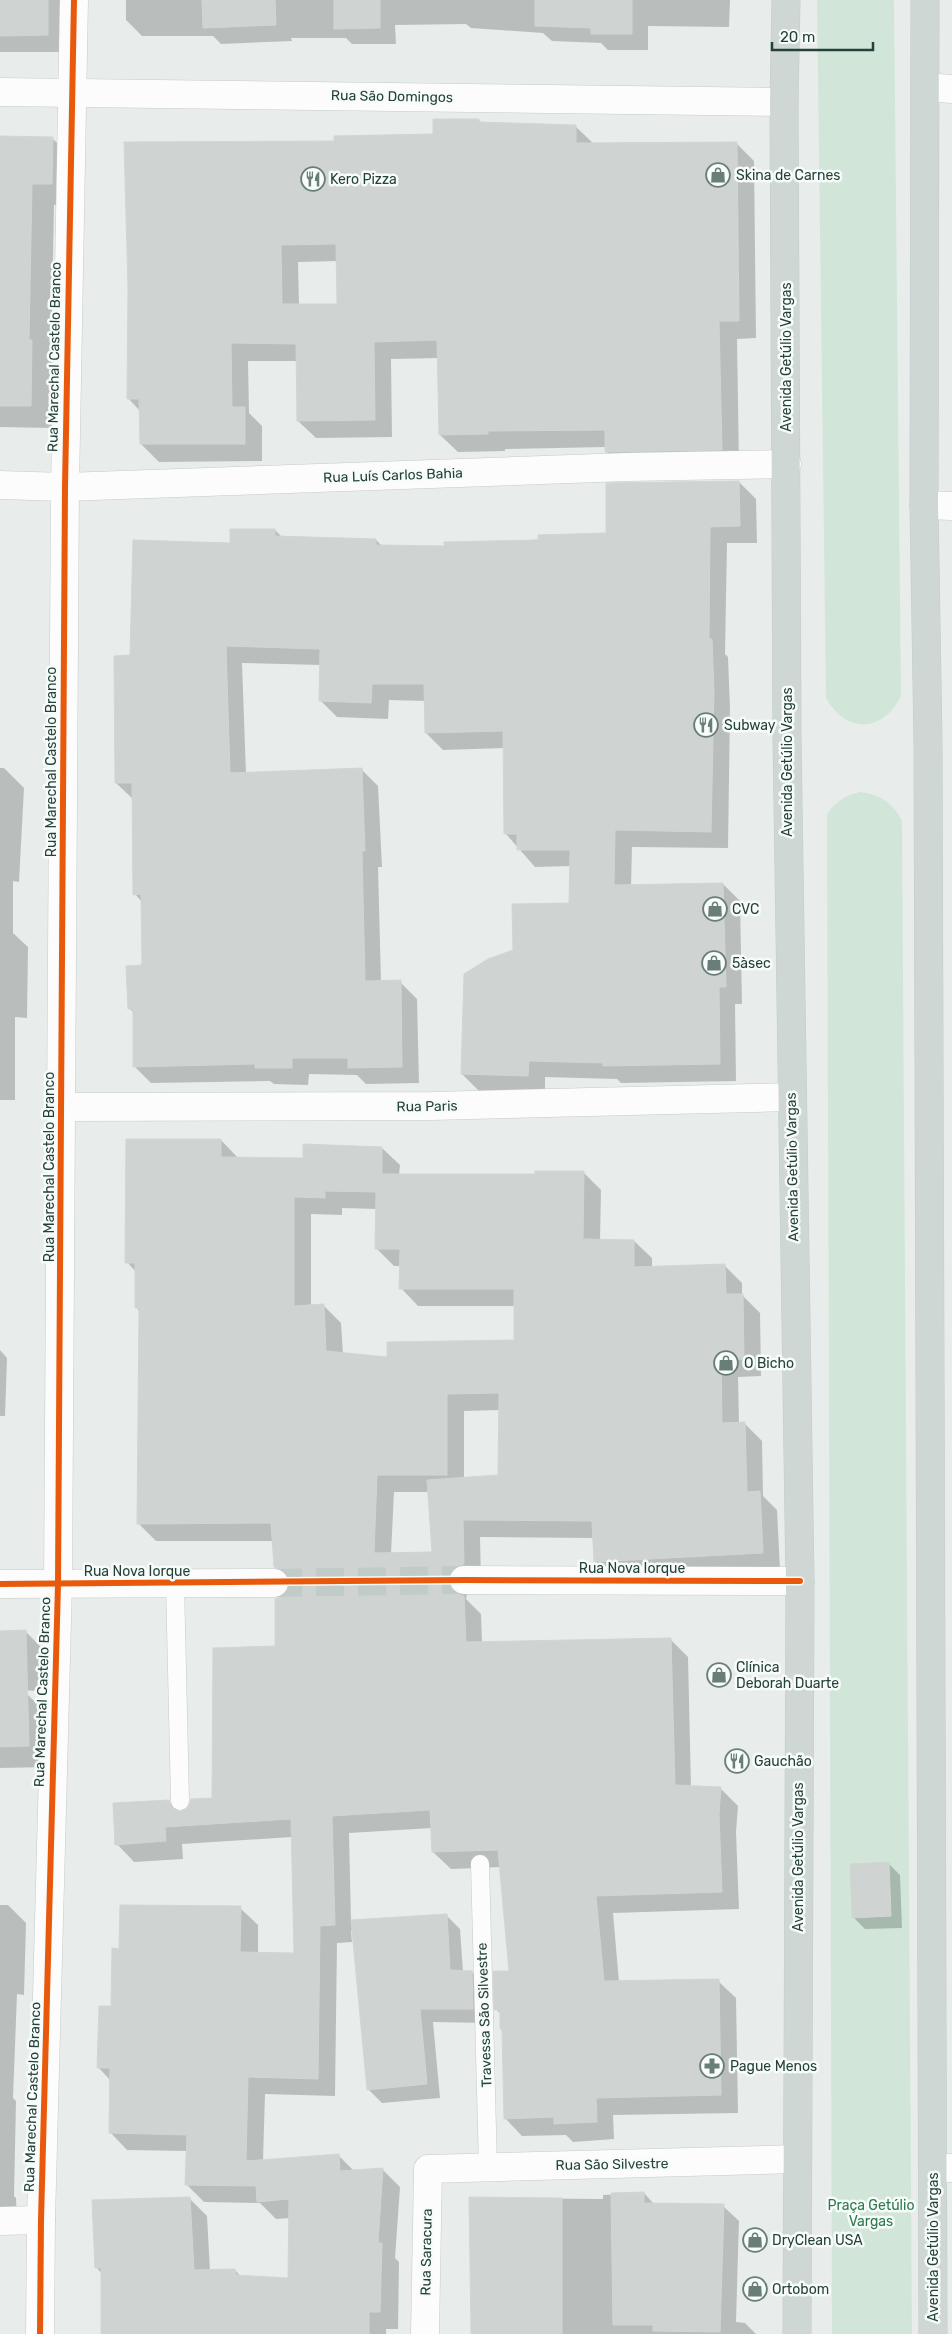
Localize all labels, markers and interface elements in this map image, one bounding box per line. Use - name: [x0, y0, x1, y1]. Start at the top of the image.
- scale bar: [772, 20, 873, 52]
- text: 20 m: [780, 28, 815, 46]
- street label: Rua São Domingos: [331, 87, 453, 106]
- shop icon: Skina de Carnes: [705, 162, 731, 188]
- restaurant icon: Kero Pizza: [300, 166, 326, 192]
- place label: Skina de Carnes: [736, 167, 840, 184]
- place label: Kero Pizza: [330, 171, 397, 188]
- street label: Rua Marechal Castelo Branco: [44, 262, 65, 452]
- street label: Avenida Getúlio Vargas: [778, 282, 795, 432]
- street label: Rua Luís Carlos Bahia: [323, 465, 463, 486]
- street label: Rua Marechal Castelo Branco: [43, 667, 60, 857]
- street label: Avenida Getúlio Vargas: [779, 687, 796, 837]
- restaurant icon: Subway: [693, 712, 719, 738]
- place label: Subway: [724, 717, 776, 734]
- shop icon: CVC: [702, 896, 728, 922]
- place label: CVC: [732, 901, 759, 918]
- shop icon: 5àsec: [701, 950, 727, 976]
- place label: 5àsec: [732, 955, 771, 972]
- street label: Rua Marechal Castelo Branco: [41, 1072, 58, 1262]
- street label: Avenida Getúlio Vargas: [783, 1092, 802, 1242]
- street label: Rua Paris: [396, 1097, 458, 1116]
- shop icon: O Bicho: [713, 1350, 739, 1376]
- place label: O Bicho: [744, 1355, 794, 1372]
- street label: Rua Nova Iorque: [579, 1560, 685, 1577]
- street label: Rua Nova Iorque: [84, 1563, 190, 1580]
- street label: Rua Marechal Castelo Branco: [31, 1597, 54, 1787]
- place label: Clínica Deborah Duarte: [736, 1659, 839, 1692]
- shop icon: Clínica Deborah Duarte: [706, 1662, 732, 1688]
- restaurant icon: Gauchão: [724, 1748, 750, 1774]
- place label: Gauchão: [754, 1753, 812, 1770]
- street label: Avenida Getúlio Vargas: [790, 1782, 807, 1932]
- street label: Travessa São Silvestre: [473, 1942, 496, 2088]
- street label: Rua Marechal Castelo Branco: [21, 2002, 44, 2192]
- pharmacy icon: Pague Menos: [699, 2053, 725, 2079]
- place label: Pague Menos: [730, 2058, 817, 2075]
- street label: Rua São Silvestre: [555, 2155, 669, 2174]
- street label: Avenida Getúlio Vargas: [925, 2172, 942, 2322]
- park label: Praça Getúlio Vargas: [828, 2197, 914, 2230]
- street label: Rua Saracura: [417, 2208, 436, 2296]
- shop icon: DryClean USA: [742, 2227, 768, 2253]
- place label: DryClean USA: [772, 2232, 863, 2249]
- shop icon: Ortobom: [742, 2276, 768, 2302]
- place label: Ortobom: [772, 2281, 829, 2298]

